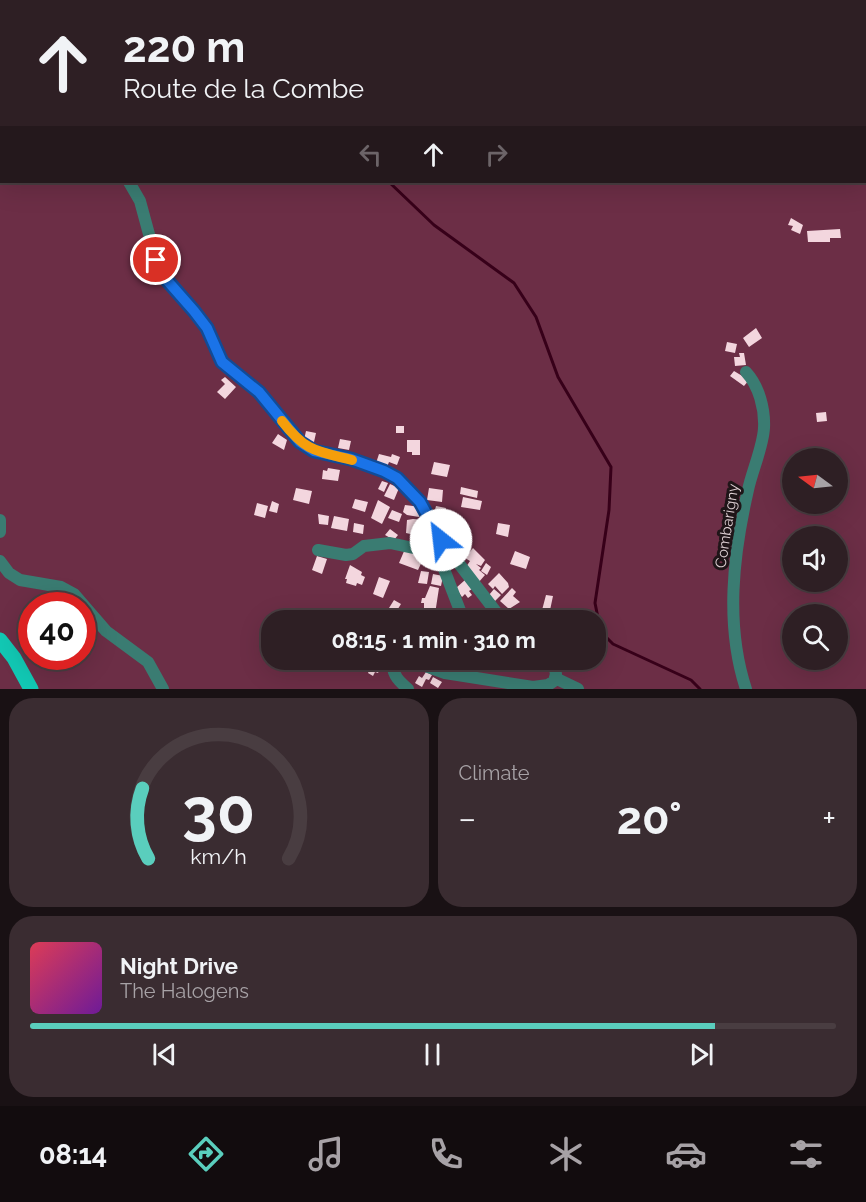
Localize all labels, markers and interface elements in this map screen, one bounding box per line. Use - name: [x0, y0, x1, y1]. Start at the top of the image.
- text: 220 m: [123, 23, 245, 72]
- icon: ahead: [24, 24, 102, 102]
- text: Route de la Combe: [123, 73, 364, 104]
- icon: left: [354, 138, 387, 171]
- icon: ahead: [417, 138, 450, 171]
- icon: right: [480, 138, 513, 171]
- pin: [130, 234, 181, 285]
- icon: arrive: [139, 243, 172, 276]
- north arrow: [782, 448, 848, 514]
- map controls: [782, 448, 848, 670]
- street label: Combarigny: [711, 483, 743, 569]
- position arrow: [409, 508, 473, 572]
- button: sound: [782, 526, 848, 592]
- speed limit sign: 40: [18, 592, 96, 670]
- button: search: [782, 604, 848, 670]
- text: 08:15 · 1 min · 310 m: [331, 627, 536, 653]
- text: Climate: [459, 761, 530, 785]
- text: 30: [182, 774, 255, 848]
- text: 20°: [617, 792, 682, 845]
- text: −: [459, 799, 476, 838]
- text: +: [822, 799, 836, 838]
- text: km/h: [190, 845, 247, 870]
- text: Night Drive: [120, 953, 238, 979]
- text: The Halogens: [120, 979, 249, 1003]
- icon: previous: [148, 1038, 181, 1071]
- icon: pause: [416, 1038, 449, 1071]
- icon: next: [685, 1038, 718, 1071]
- icon: directions: [185, 1133, 227, 1175]
- icon: music: [305, 1133, 347, 1175]
- icon: phone: [425, 1133, 467, 1175]
- icon: climate: [545, 1133, 587, 1175]
- icon: car: [665, 1133, 707, 1175]
- icon: filters: [785, 1133, 827, 1175]
- text: 08:14: [39, 1139, 107, 1170]

